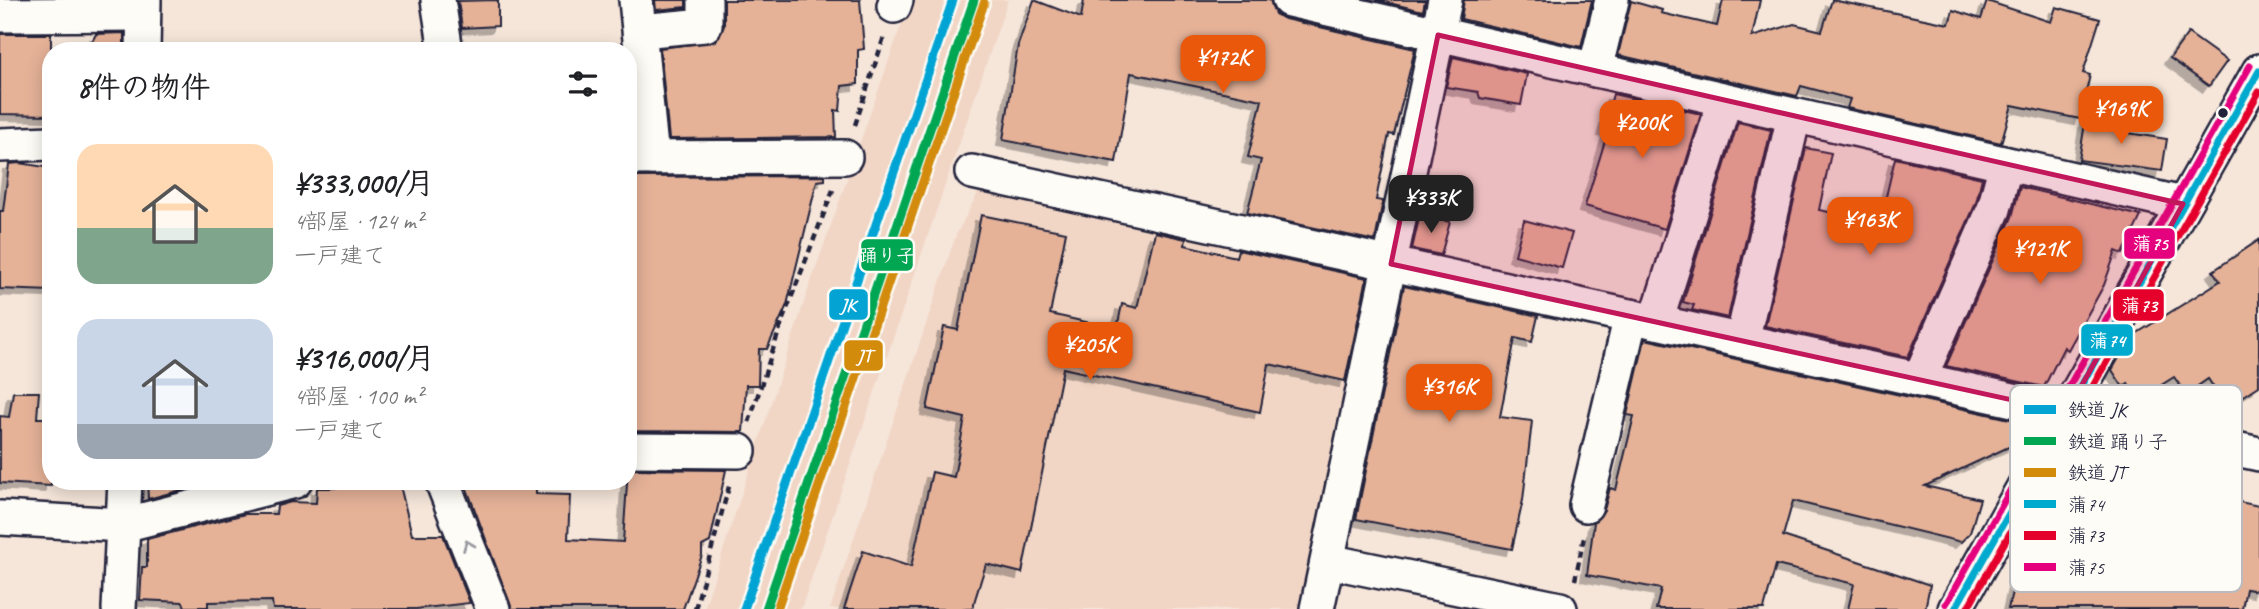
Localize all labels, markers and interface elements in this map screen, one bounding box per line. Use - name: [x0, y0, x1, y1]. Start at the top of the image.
- pin: ¥172K: [1174, 36, 1272, 95]
- text: ¥172K: [1197, 43, 1250, 72]
- icon: filters: [564, 65, 602, 103]
- text: 8件の物件: [77, 68, 211, 106]
- pin: ¥169K: [2072, 86, 2170, 146]
- text: ¥169K: [2094, 94, 2148, 123]
- pin: ¥200K: [1593, 100, 1691, 160]
- unlabelled marker: [2216, 106, 2230, 120]
- text: ¥200K: [1615, 108, 1669, 137]
- text: ¥333,000/月: [294, 164, 434, 202]
- icon: home: [133, 172, 217, 256]
- pin: ¥333K: [1382, 176, 1480, 235]
- text: ¥333K: [1404, 183, 1458, 212]
- pin: ¥163K: [1821, 198, 1919, 257]
- text: ¥163K: [1843, 205, 1897, 234]
- text: 4部屋 · 124 m²: [294, 207, 423, 236]
- pin: ¥121K: [1991, 226, 2089, 286]
- line badge: 蒲75: [2123, 227, 2176, 260]
- text: 蒲75: [2132, 232, 2170, 256]
- text: ¥121K: [2013, 234, 2067, 263]
- line badge: 踊り子: [860, 238, 914, 272]
- text: 一戸建て: [294, 241, 386, 270]
- text: 踊り子: [858, 244, 916, 268]
- line badge: JK: [828, 288, 869, 321]
- line badge: 蒲73: [2112, 288, 2165, 322]
- text: JK: [838, 293, 859, 317]
- text: 蒲73: [2121, 294, 2159, 318]
- pin: ¥205K: [1041, 322, 1139, 382]
- line badge: 蒲74: [2080, 323, 2134, 357]
- text: 蒲74: [2089, 329, 2127, 353]
- text: ¥205K: [1064, 330, 1116, 359]
- text: ¥316,000/月: [294, 339, 435, 377]
- line badge: JT: [843, 339, 884, 372]
- text: JT: [855, 344, 877, 368]
- icon: home: [133, 347, 217, 431]
- pin: ¥316K: [1400, 364, 1498, 424]
- text: ¥316K: [1422, 372, 1476, 401]
- text: 4部屋 · 100 m²: [294, 382, 423, 411]
- legend: [2010, 385, 2242, 592]
- text: 鉄道 JK: [2068, 398, 2129, 422]
- text: 一戸建て: [294, 416, 386, 445]
- text: 鉄道 踊り子: [2068, 430, 2168, 454]
- text: 鉄道 JT: [2068, 461, 2130, 485]
- text: 蒲74: [2068, 493, 2107, 517]
- text: 蒲73: [2068, 524, 2106, 548]
- one-way arrow: [462, 540, 476, 553]
- text: 蒲75: [2068, 556, 2106, 580]

